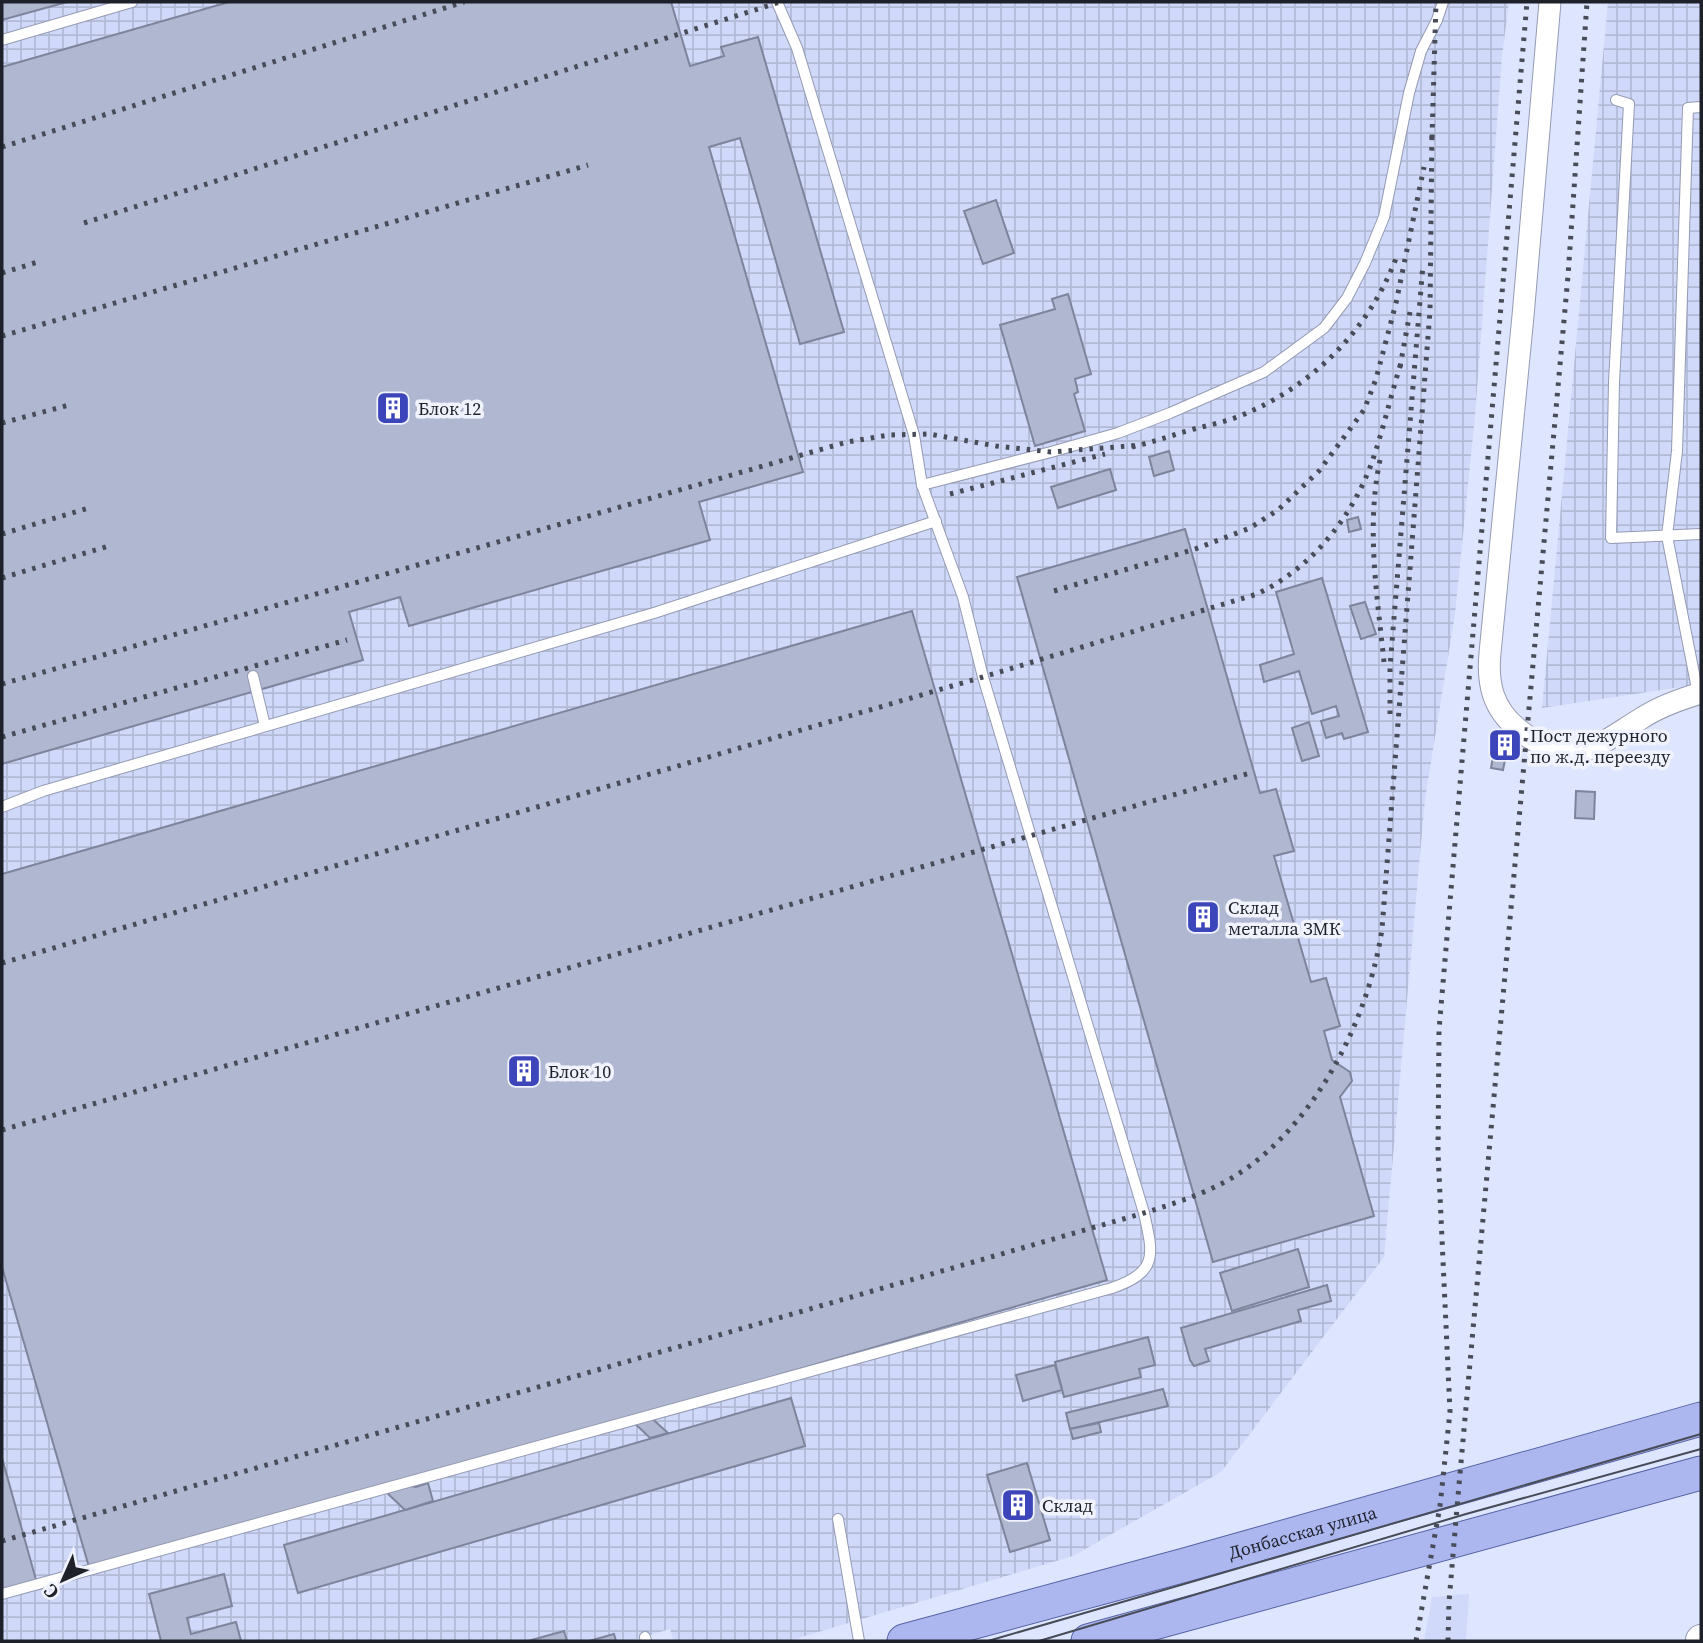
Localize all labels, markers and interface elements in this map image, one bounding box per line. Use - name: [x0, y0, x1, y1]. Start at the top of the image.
- building icon: Блок 12: [374, 389, 412, 427]
- place label: Блок 12: [418, 396, 481, 421]
- place label: Пост дежурного по ж.д. переезду: [1530, 723, 1671, 769]
- building icon: Пост дежурного по ж.д. переезду: [1486, 726, 1524, 764]
- place label: Склад металла ЗМК: [1228, 895, 1341, 941]
- building icon: Склад металла ЗМК: [1184, 898, 1222, 936]
- building icon: Блок 10: [505, 1052, 543, 1090]
- place label: Блок 10: [548, 1059, 611, 1084]
- building icon: Склад: [999, 1486, 1037, 1524]
- place label: Склад: [1042, 1493, 1093, 1518]
- street label: Донбасская улица: [1225, 1499, 1380, 1565]
- north arrow: [28, 1545, 98, 1615]
- text: С: [37, 1579, 64, 1605]

